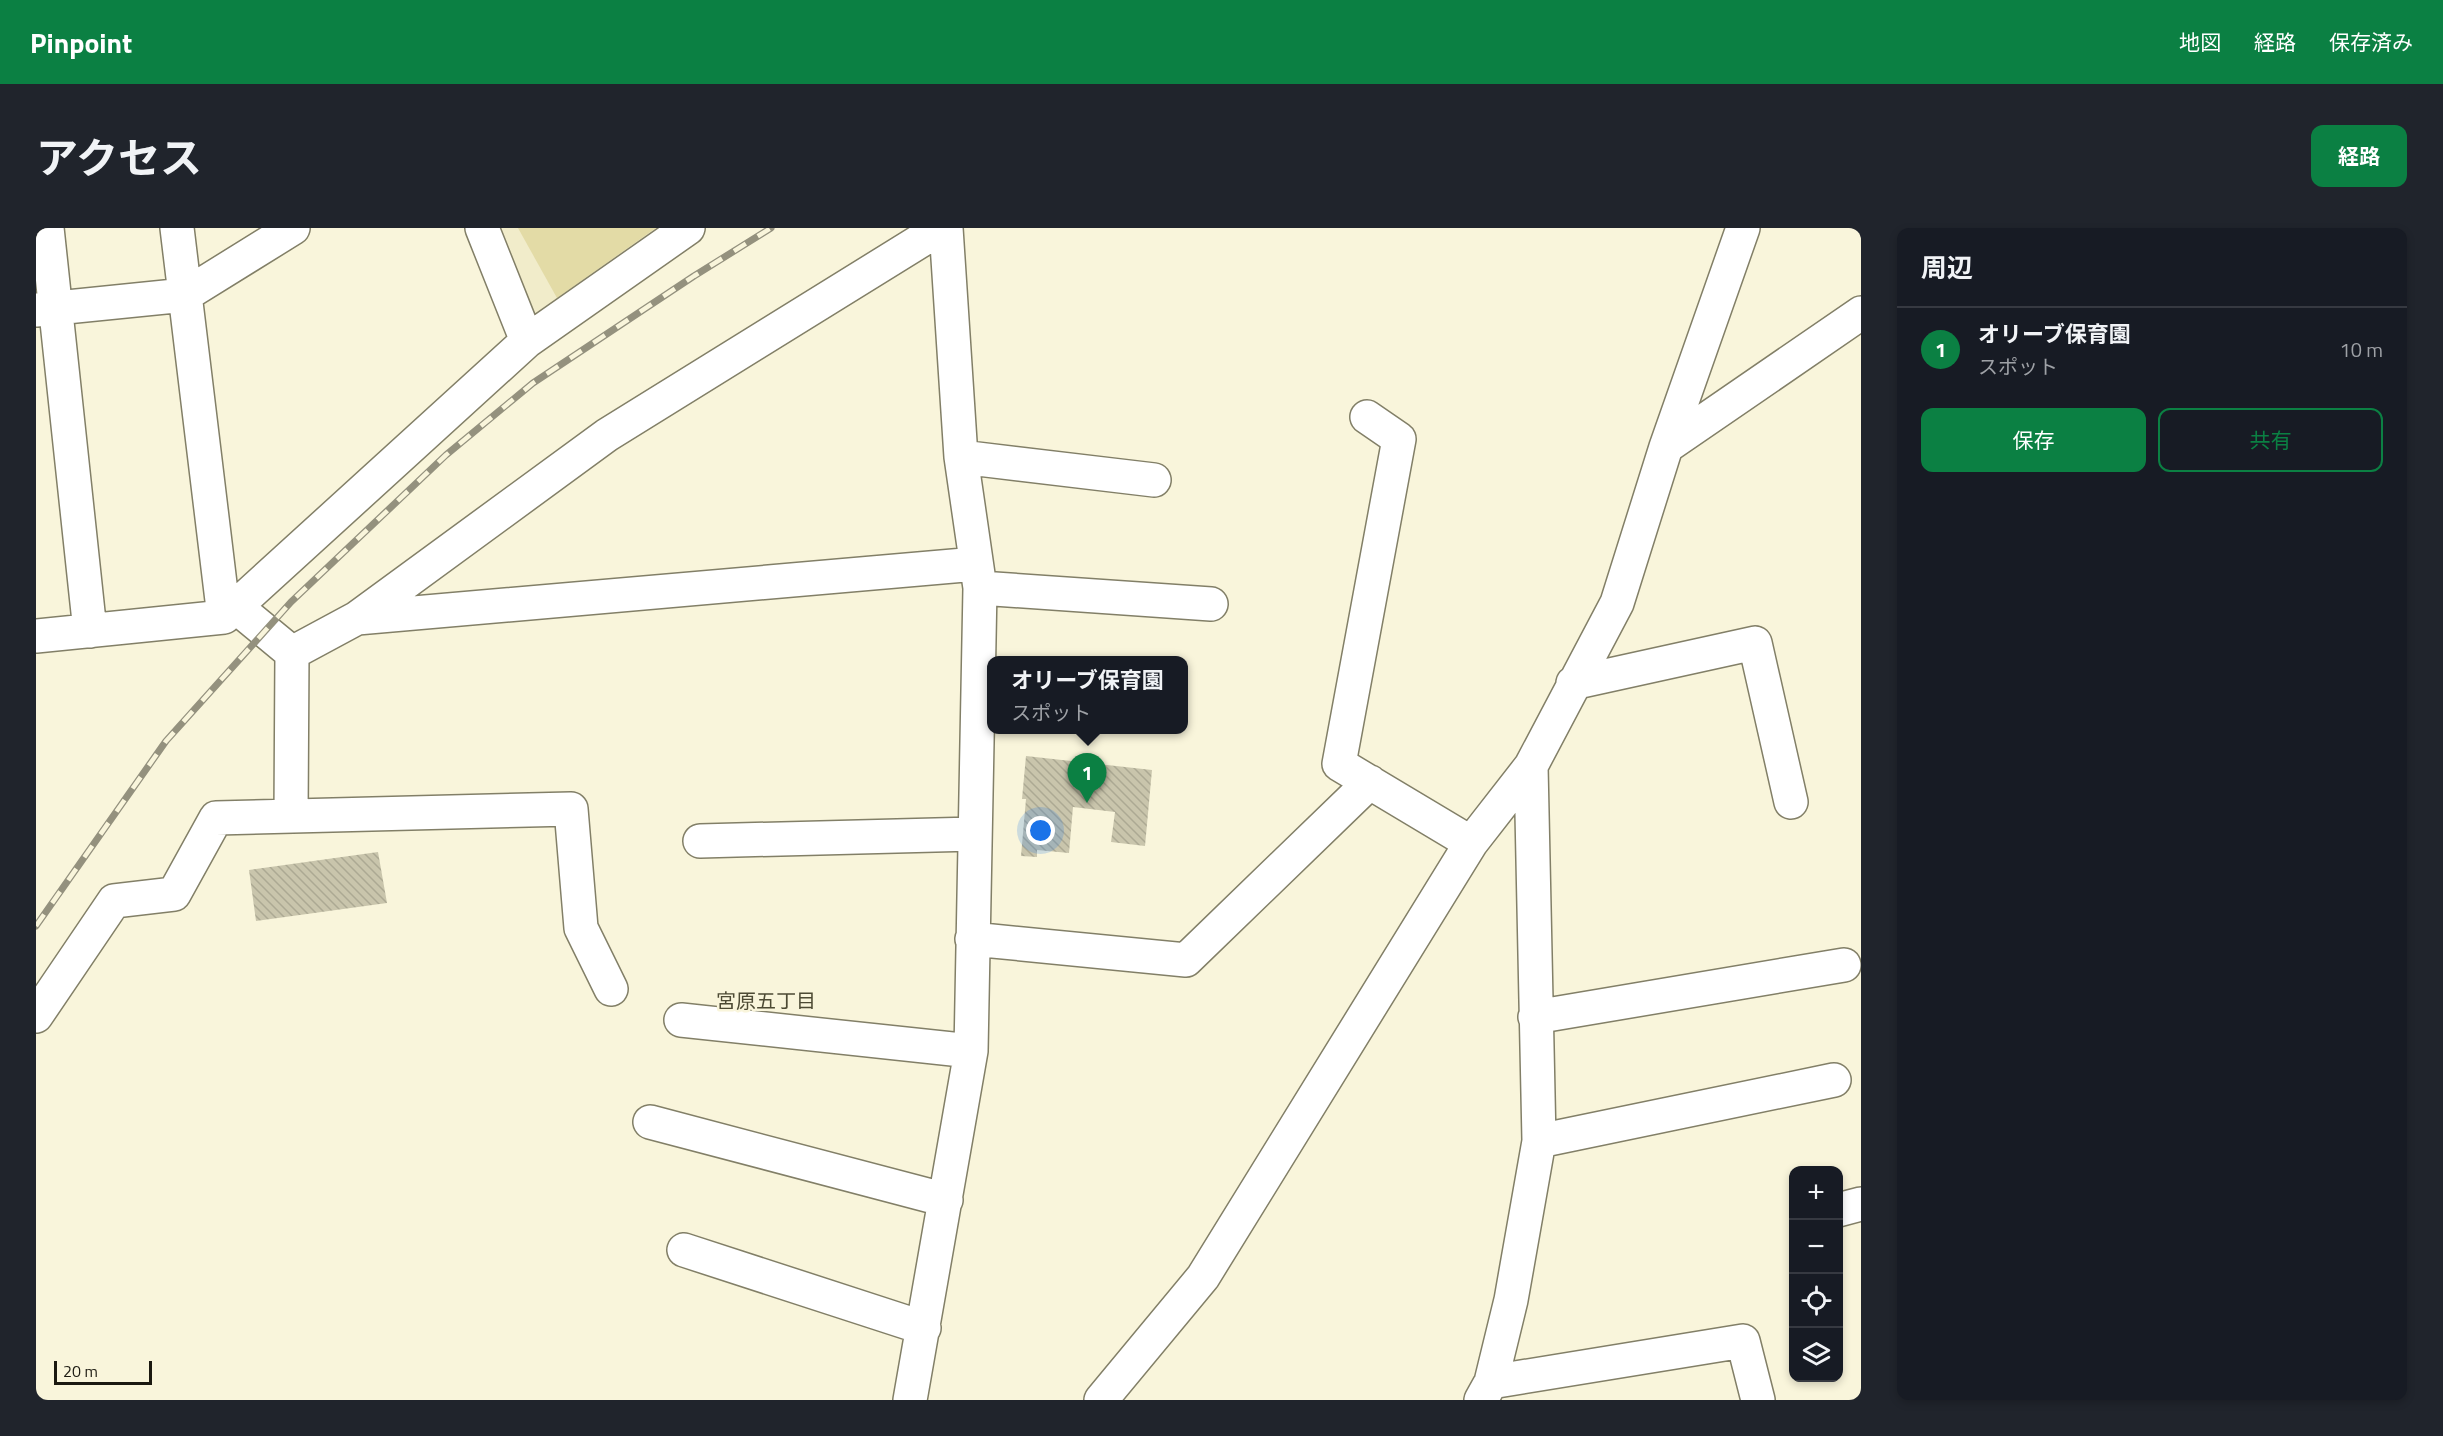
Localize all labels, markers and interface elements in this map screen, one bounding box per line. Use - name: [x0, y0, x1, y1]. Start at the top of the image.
- text: Pinpoint: [30, 21, 132, 64]
- text: 地図: [2179, 26, 2221, 58]
- text: 経路: [2254, 26, 2296, 58]
- text: 保存済み: [2329, 26, 2413, 58]
- text: アクセス: [36, 125, 202, 189]
- button: 経路: [2311, 125, 2407, 187]
- text: 周辺: [1921, 248, 1973, 287]
- text: オリーブ保育園: [1978, 317, 2131, 351]
- text: 1: [1935, 334, 1946, 365]
- text: 10 m: [2339, 334, 2383, 365]
- text: スポット: [1978, 351, 2058, 382]
- button: 保存: [1921, 408, 2146, 472]
- button: 共有: [2158, 408, 2383, 472]
- popup: [987, 656, 1188, 734]
- text: オリーブ保育園: [1011, 663, 1164, 697]
- text: スポット: [1011, 697, 1091, 728]
- pin: 1: [1068, 754, 1106, 803]
- your location: [1026, 816, 1055, 845]
- district label: 宮原五丁目: [716, 985, 816, 1016]
- map controls: [1789, 1166, 1843, 1382]
- button: +: [1789, 1166, 1843, 1220]
- button: −: [1789, 1220, 1843, 1274]
- button: locate: [1789, 1274, 1843, 1328]
- button: layers: [1789, 1328, 1843, 1382]
- scale bar: [54, 1358, 152, 1386]
- text: 20 m: [63, 1359, 98, 1383]

